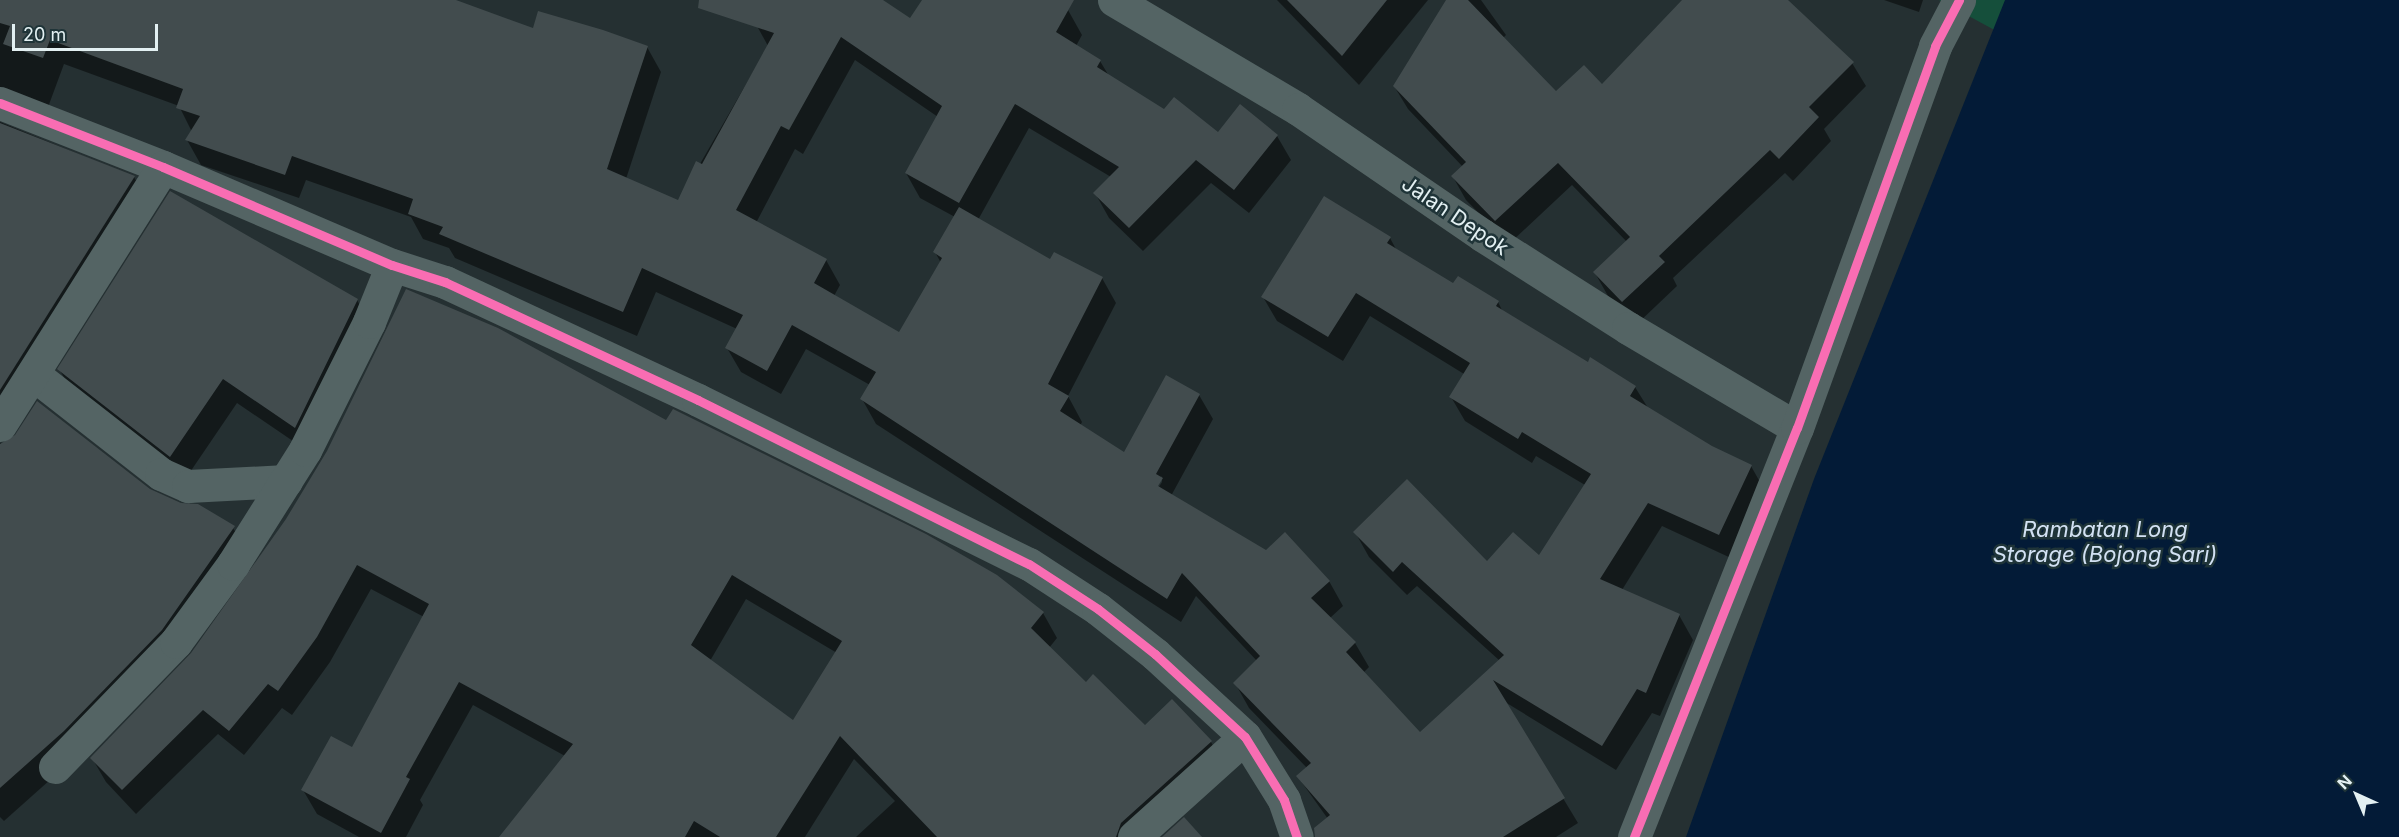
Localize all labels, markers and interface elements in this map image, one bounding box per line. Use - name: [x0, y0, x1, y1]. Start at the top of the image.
- scale bar: [15, 12, 160, 50]
- text: 20 m: [23, 24, 66, 45]
- street label: Jalan Depok: [1397, 171, 1513, 261]
- water label: Rambatan Long Storage (Bojong Sari): [1993, 516, 2217, 568]
- north arrow: [2327, 765, 2387, 825]
- text: N: [2333, 771, 2356, 793]

